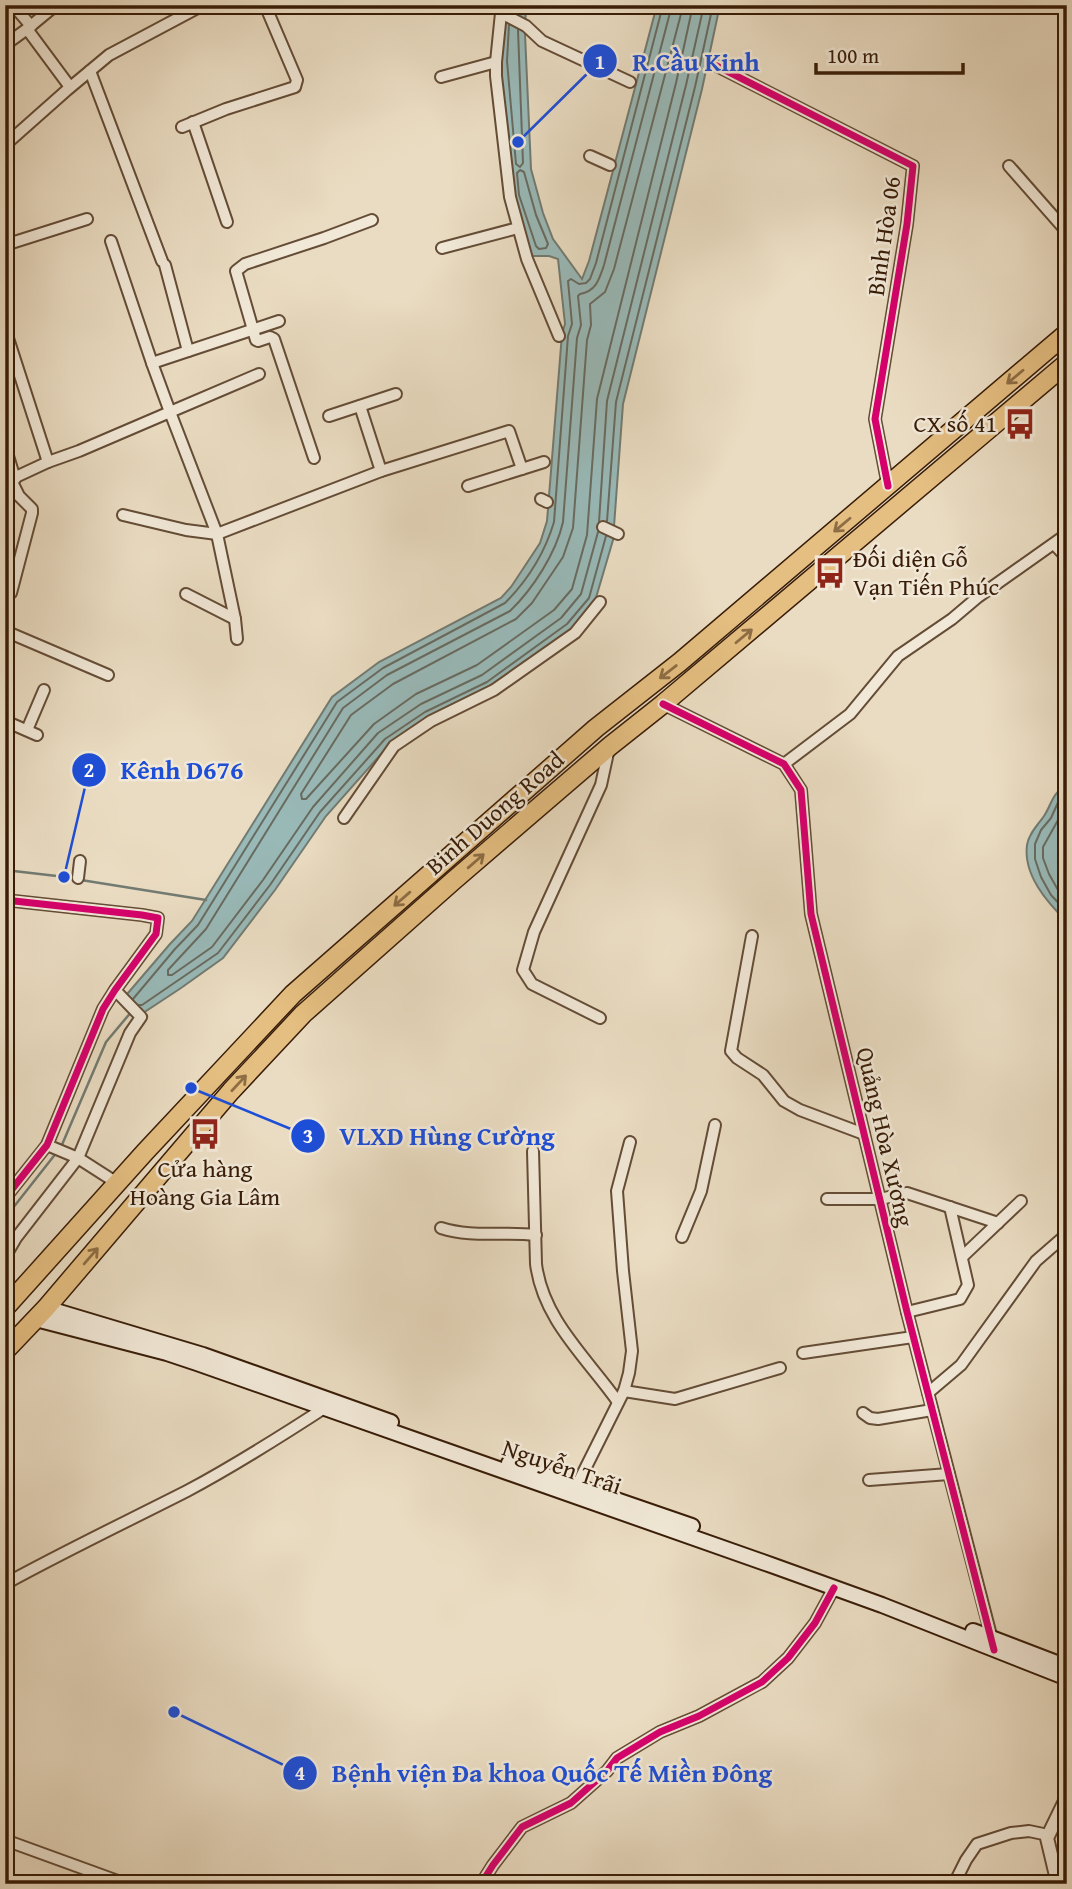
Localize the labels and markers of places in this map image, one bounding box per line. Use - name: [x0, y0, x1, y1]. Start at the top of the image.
- callout: R.Cầu Kinh: [583, 38, 773, 85]
- place label: CX số 41: [914, 406, 997, 441]
- bus stop icon: CX số 41: [1003, 407, 1037, 441]
- place label: Đối diện Gỗ Vạn Tiến Phúc: [853, 541, 999, 604]
- bus stop icon: Đối diện Gỗ Vạn Tiến Phúc: [813, 556, 847, 590]
- callout: Kênh D676: [72, 746, 258, 793]
- callout: VLXD Hùng Cường: [291, 1112, 569, 1159]
- bus stop icon: Cửa hàng Hoàng Gia Lâm: [188, 1117, 222, 1151]
- place label: Cửa hàng Hoàng Gia Lâm: [130, 1151, 281, 1214]
- callout: Bệnh viện Đa khoa Quốc Tế Miền Đông: [283, 1749, 786, 1796]

